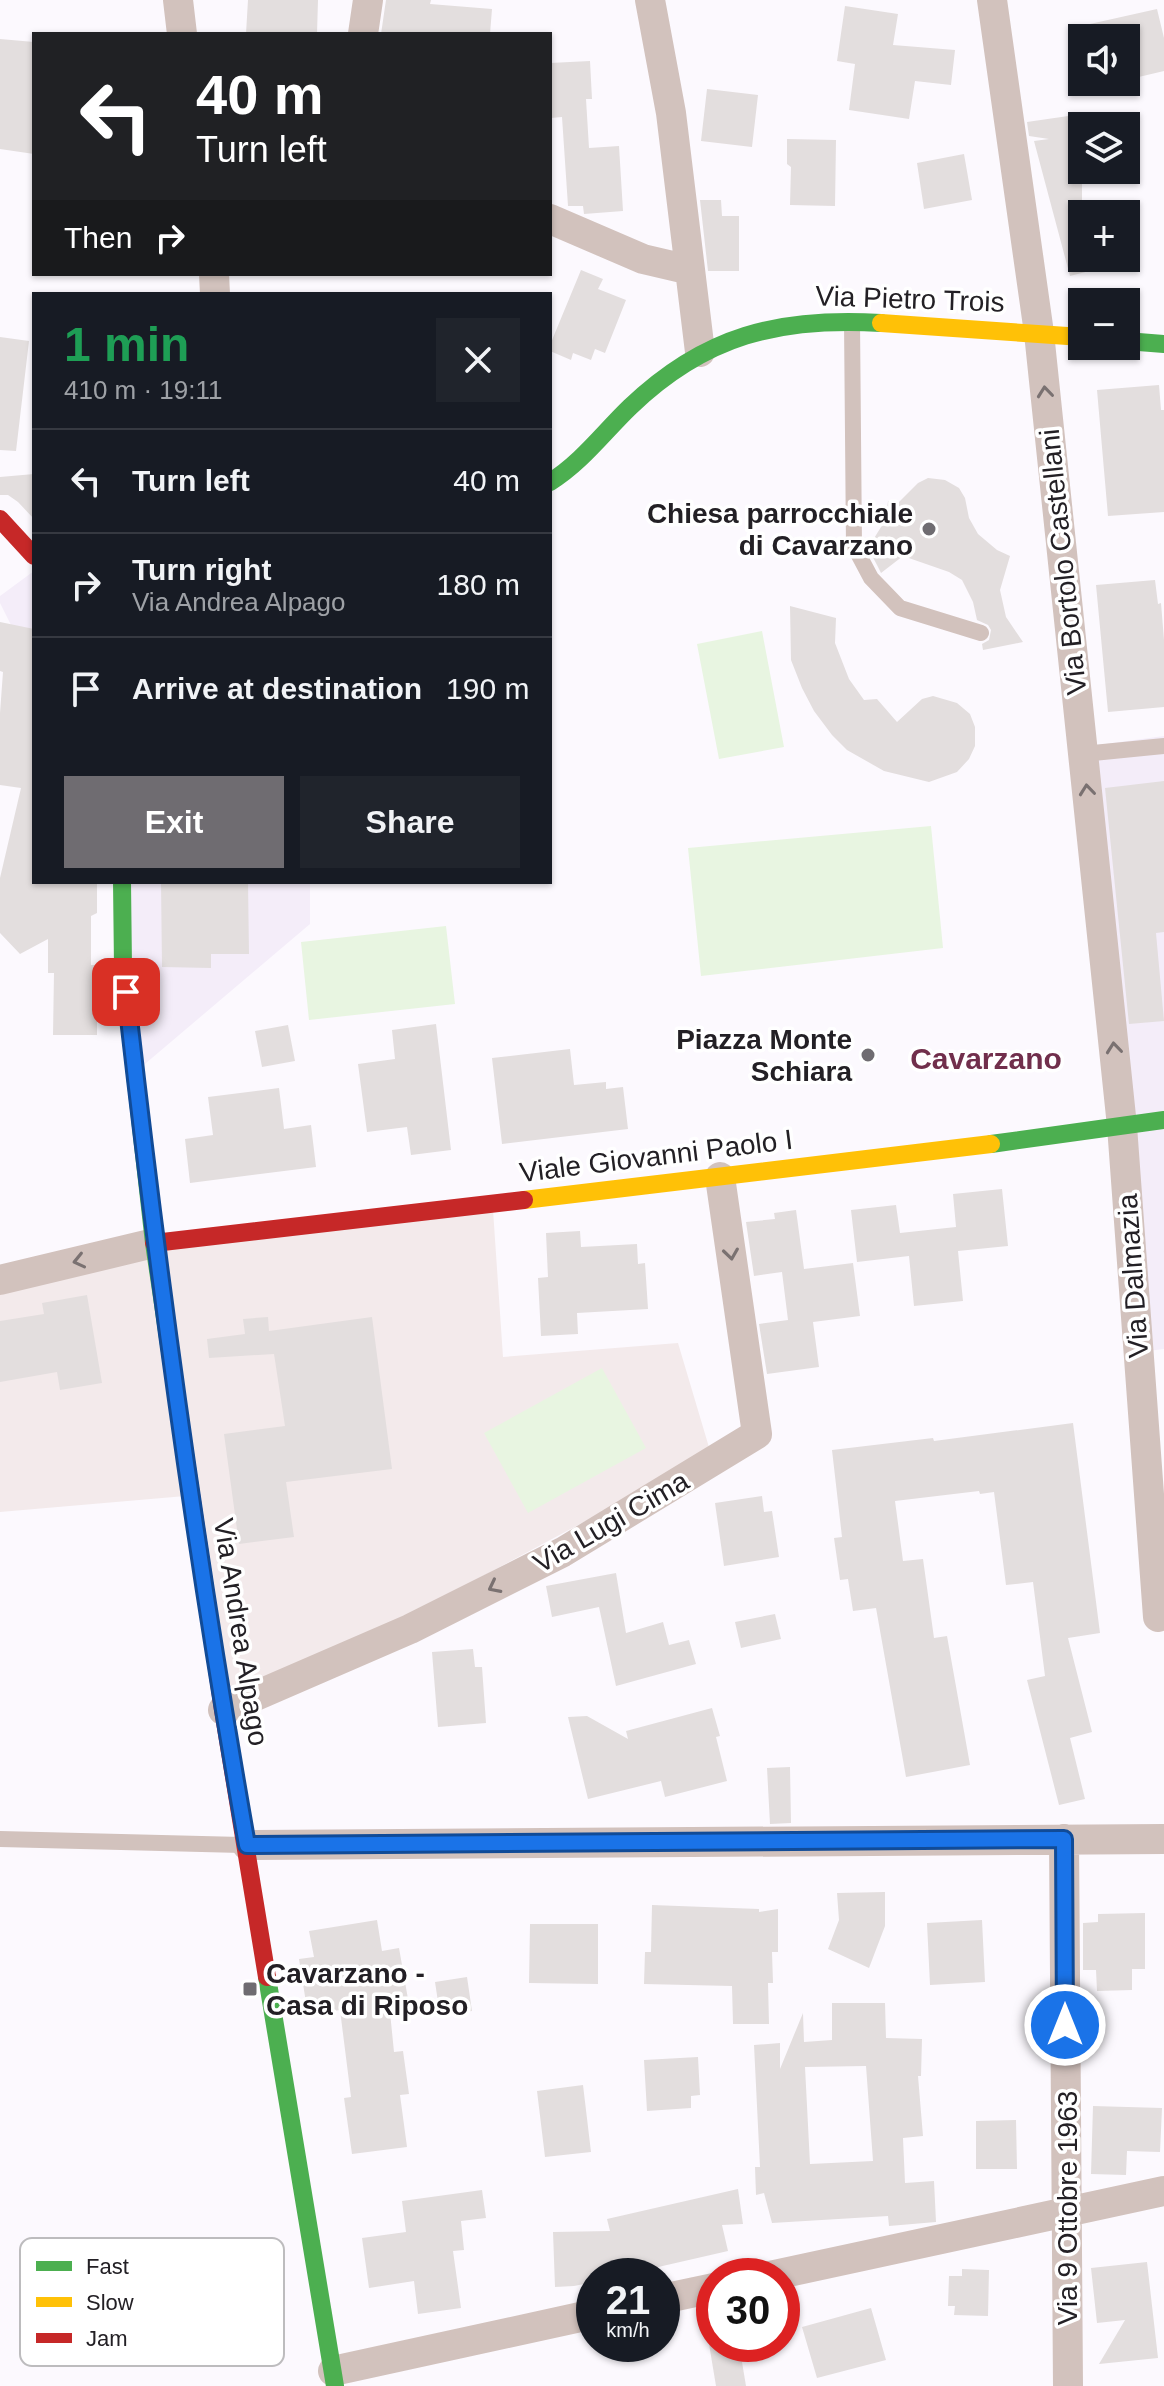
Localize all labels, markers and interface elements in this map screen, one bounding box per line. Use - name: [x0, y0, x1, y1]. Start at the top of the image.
- map controls: [1068, 24, 1140, 360]
- button: sound: [1068, 24, 1140, 96]
- text: 40 m: [196, 63, 324, 126]
- icon: left: [64, 64, 168, 168]
- button: layers: [1068, 112, 1140, 184]
- text: Turn left: [196, 129, 327, 170]
- button: +: [1068, 200, 1140, 272]
- icon: right: [148, 216, 192, 260]
- text: Then: [64, 221, 132, 254]
- street label: Via Pietro Trois: [815, 280, 1005, 318]
- button: −: [1068, 288, 1140, 360]
- text: 1 min: [64, 318, 189, 371]
- button: close: [436, 318, 520, 402]
- text: 410 m · 19:11: [64, 375, 223, 405]
- one-way arrow: [1037, 385, 1054, 398]
- street label: Via Bortolo Castellani: [1034, 428, 1092, 696]
- icon: left: [64, 459, 108, 503]
- text: Turn left: [132, 464, 250, 497]
- text: 40 m: [453, 464, 520, 497]
- place label: Chiesa parrocchiale di Cavarzano: [647, 498, 913, 561]
- marker: Chiesa parrocchiale di Cavarzano: [920, 520, 938, 538]
- text: Turn right: [132, 553, 271, 586]
- icon: right: [64, 563, 108, 607]
- text: 180 m: [437, 568, 520, 601]
- text: Via Andrea Alpago: [132, 587, 345, 617]
- icon: arrive: [64, 667, 108, 711]
- text: Arrive at destination: [132, 672, 422, 705]
- text: 190 m: [446, 672, 529, 705]
- button: Exit: [64, 776, 284, 868]
- button: Share: [300, 776, 520, 868]
- one-way arrow: [1079, 783, 1096, 796]
- pin: [92, 958, 160, 1026]
- icon: arrive: [104, 970, 148, 1014]
- place label: Piazza Monte Schiara: [676, 1024, 852, 1087]
- one-way arrow: [1105, 1041, 1122, 1054]
- district label: Cavarzano: [910, 1042, 1062, 1075]
- marker: Piazza Monte Schiara: [859, 1046, 877, 1064]
- street label: Viale Giovanni Paolo I: [518, 1124, 794, 1188]
- street label: Via Dalmazia: [1112, 1192, 1154, 1359]
- one-way arrow: [722, 1247, 739, 1261]
- one-way arrow: [72, 1252, 86, 1269]
- street label: Via Lugi Cima: [528, 1465, 694, 1579]
- street label: Via Andrea Alpago: [208, 1516, 274, 1748]
- one-way arrow: [488, 1577, 503, 1592]
- place label: Cavarzano - Casa di Riposo: [266, 1958, 468, 2021]
- marker: Cavarzano - Casa di Riposo: [241, 1980, 259, 1998]
- position arrow: [1023, 1983, 1107, 2067]
- street label: Via 9 Ottobre 1963: [1052, 2091, 1083, 2325]
- legend: [20, 2238, 284, 2366]
- text: Fast: [86, 2254, 129, 2279]
- speed limit sign: 30: [696, 2258, 800, 2362]
- text: 21: [606, 2278, 650, 2322]
- text: Slow: [86, 2290, 134, 2315]
- text: km/h: [606, 2319, 650, 2341]
- text: Jam: [86, 2326, 128, 2351]

